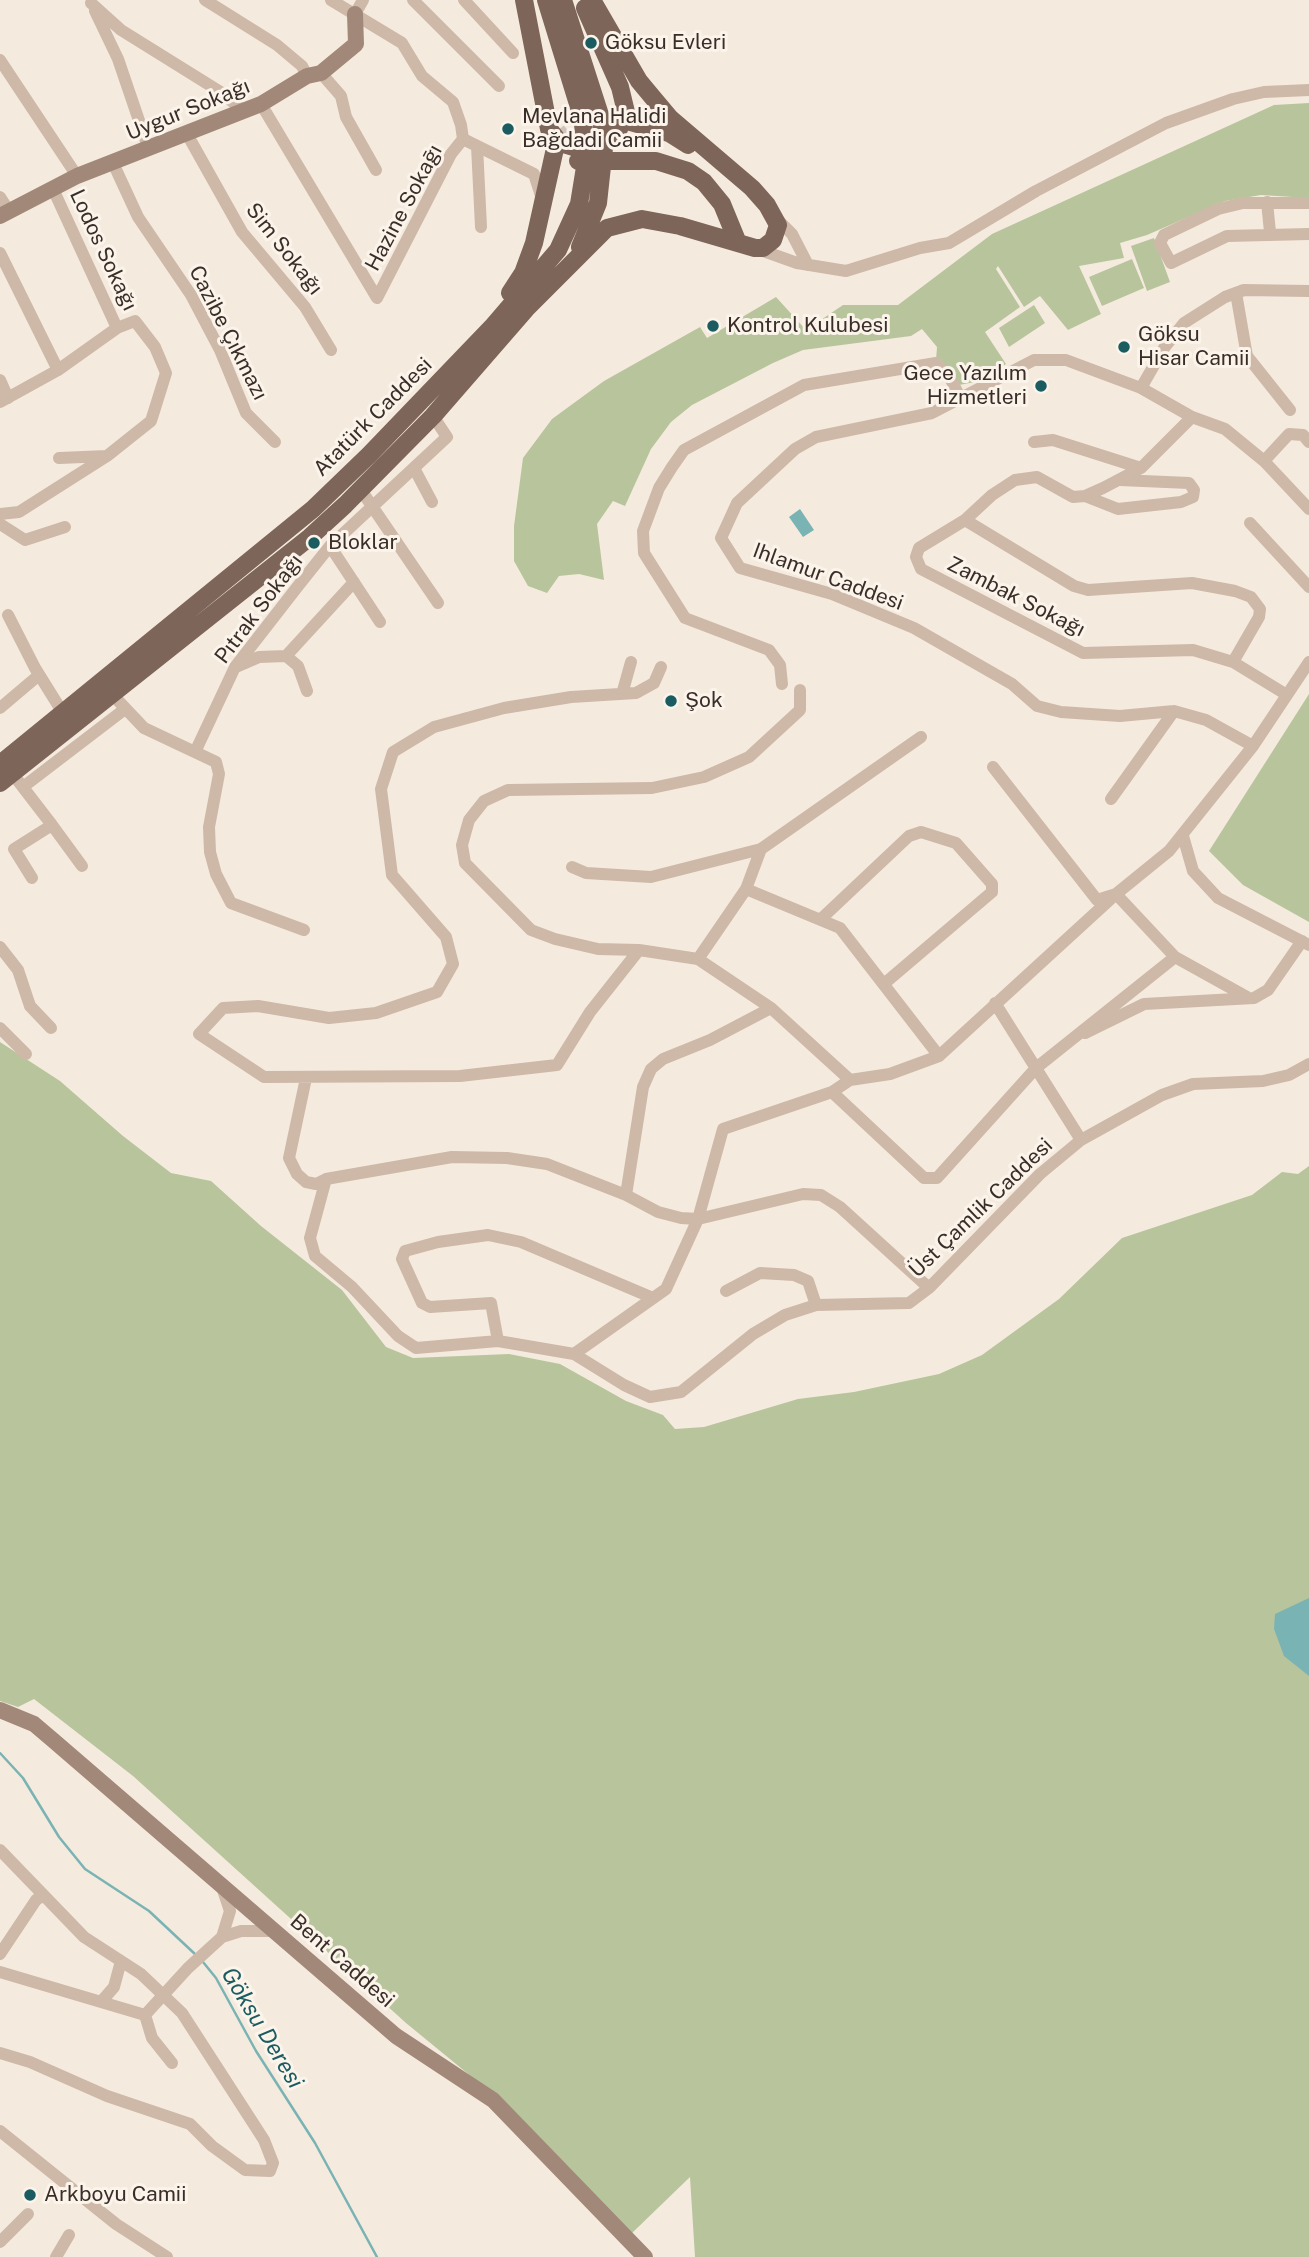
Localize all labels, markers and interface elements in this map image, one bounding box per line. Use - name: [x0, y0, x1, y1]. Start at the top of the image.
- place label: Göksu Evleri: [605, 30, 726, 56]
- marker: Göksu Evleri: [583, 35, 599, 51]
- street label: Uygur Sokağı: [122, 74, 254, 146]
- place label: Mevlana Halidi Bağdadi Camii: [522, 104, 666, 154]
- marker: Mevlana Halidi Bağdadi Camii: [500, 121, 516, 137]
- street label: Hazine Sokaḡı: [360, 141, 448, 275]
- street label: Lodos Sokağı: [64, 185, 142, 315]
- street label: Sim Sokağı: [240, 198, 328, 300]
- street label: Cazibe Çıkmazı: [183, 262, 273, 404]
- place label: Kontrol Kulubesi: [727, 313, 888, 339]
- marker: Kontrol Kulubesi: [705, 318, 721, 334]
- place label: Göksu Hisar Camii: [1138, 322, 1249, 372]
- marker: Göksu Hisar Camii: [1116, 339, 1132, 355]
- street label: Atatürk Caddesi: [309, 353, 437, 481]
- place label: Gece Yazılım Hizmetleri: [903, 361, 1027, 411]
- marker: Gece Yazılım Hizmetleri: [1033, 378, 1049, 394]
- place label: Bloklar: [328, 530, 398, 556]
- marker: Bloklar: [306, 535, 322, 551]
- street label: Ihlamur Caddesi: [749, 538, 907, 616]
- street label: Pıtrak Sokağı: [210, 549, 308, 669]
- street label: Zambak Sokağı: [943, 551, 1089, 643]
- place label: Şok: [685, 688, 723, 714]
- marker: Şok: [663, 693, 679, 709]
- street label: Üst Çamlik Caddesi: [904, 1133, 1058, 1283]
- street label: Bent Caddesi: [285, 1909, 399, 2013]
- water label: Göksu Deresi: [215, 1962, 309, 2094]
- place label: Arkboyu Camii: [44, 2182, 186, 2208]
- marker: Arkboyu Camii: [22, 2187, 38, 2203]

